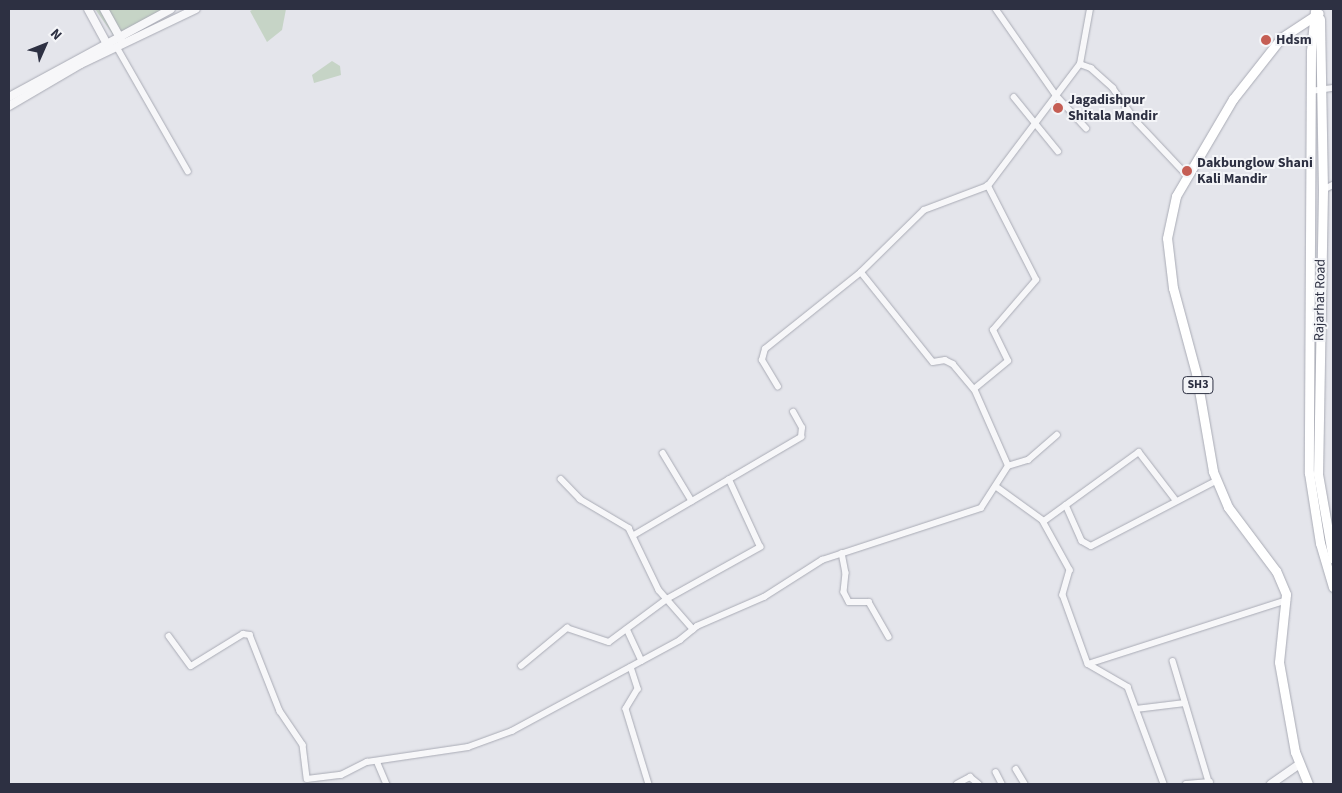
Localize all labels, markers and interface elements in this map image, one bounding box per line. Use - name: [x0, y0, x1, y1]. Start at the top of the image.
- north arrow: [20, 20, 70, 70]
- text: N: [45, 24, 66, 45]
- place label: Hdsm: [1276, 32, 1312, 48]
- marker: Hdsm: [1260, 34, 1272, 46]
- place label: Jagadishpur Shitala Mandir: [1068, 92, 1158, 124]
- marker: Jagadishpur Shitala Mandir: [1052, 102, 1064, 114]
- place label: Dakbunglow Shani Kali Mandir: [1197, 155, 1313, 188]
- marker: Dakbunglow Shani Kali Mandir: [1181, 165, 1193, 177]
- street label: Rajarhat Road: [1311, 259, 1329, 341]
- road number: SH3: [1182, 376, 1214, 394]

